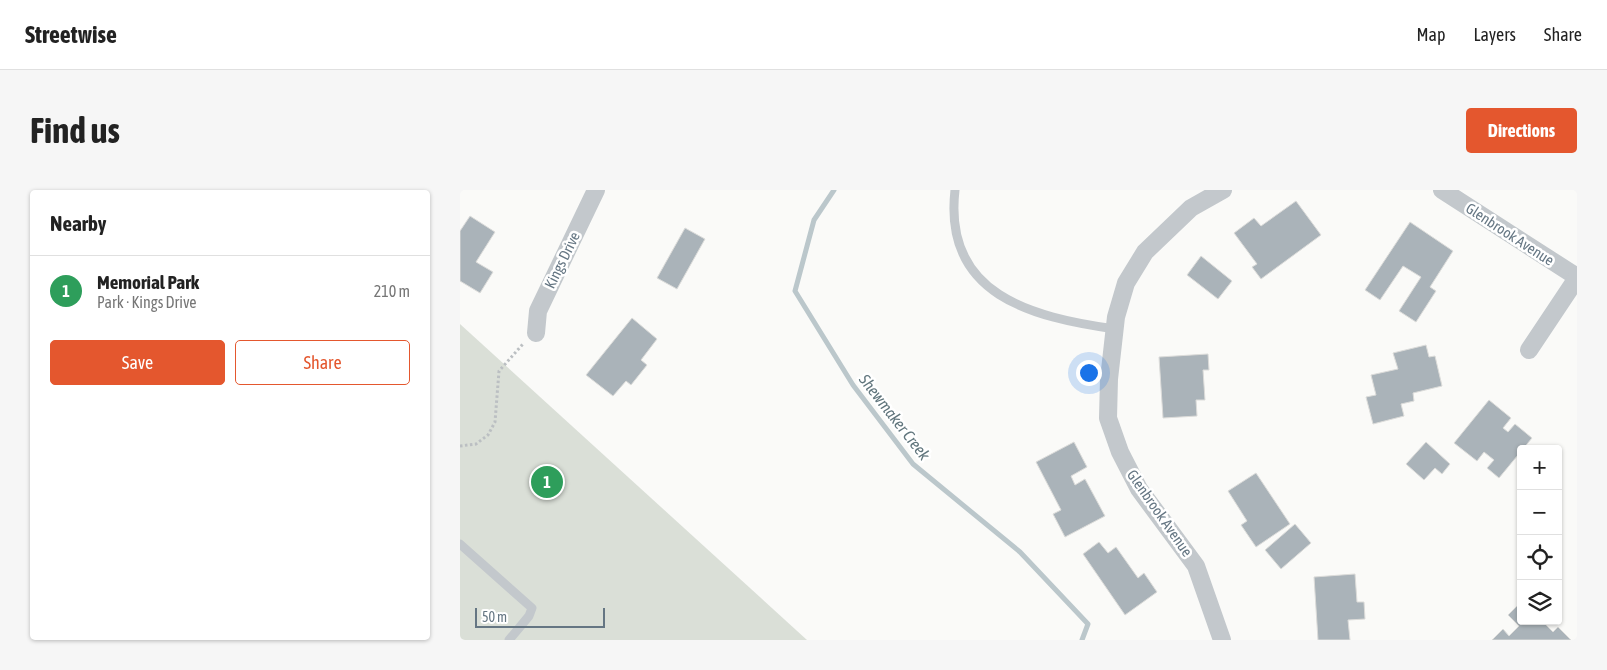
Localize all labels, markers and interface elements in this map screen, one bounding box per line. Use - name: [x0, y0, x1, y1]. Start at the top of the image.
- text: Streetwise: [25, 21, 117, 48]
- text: Map: [1416, 24, 1445, 45]
- text: Layers: [1473, 24, 1516, 45]
- text: Share: [1544, 24, 1582, 45]
- button: Directions: [1466, 108, 1577, 153]
- text: Find us: [30, 110, 120, 150]
- street label: Glenbrook Avenue: [1463, 199, 1557, 269]
- text: Nearby: [50, 211, 106, 235]
- street label: Kings Drive: [541, 229, 583, 291]
- text: Memorial Park: [97, 271, 199, 293]
- text: 1: [62, 282, 70, 300]
- text: 210 m: [374, 282, 410, 300]
- text: Park · Kings Drive: [97, 293, 197, 311]
- button: Save: [50, 340, 225, 385]
- button: Share: [235, 340, 410, 385]
- your location: [1076, 360, 1102, 386]
- water label: Shewmaker Creek: [855, 370, 935, 464]
- map controls: [1517, 445, 1562, 625]
- button: +: [1517, 445, 1562, 490]
- pin: 1: [531, 463, 563, 501]
- street label: Glenbrook Avenue: [1124, 466, 1196, 560]
- button: −: [1517, 490, 1562, 535]
- button: locate: [1517, 535, 1562, 580]
- button: layers: [1517, 580, 1562, 625]
- scale bar: [475, 605, 605, 628]
- text: 50 m: [482, 609, 507, 625]

